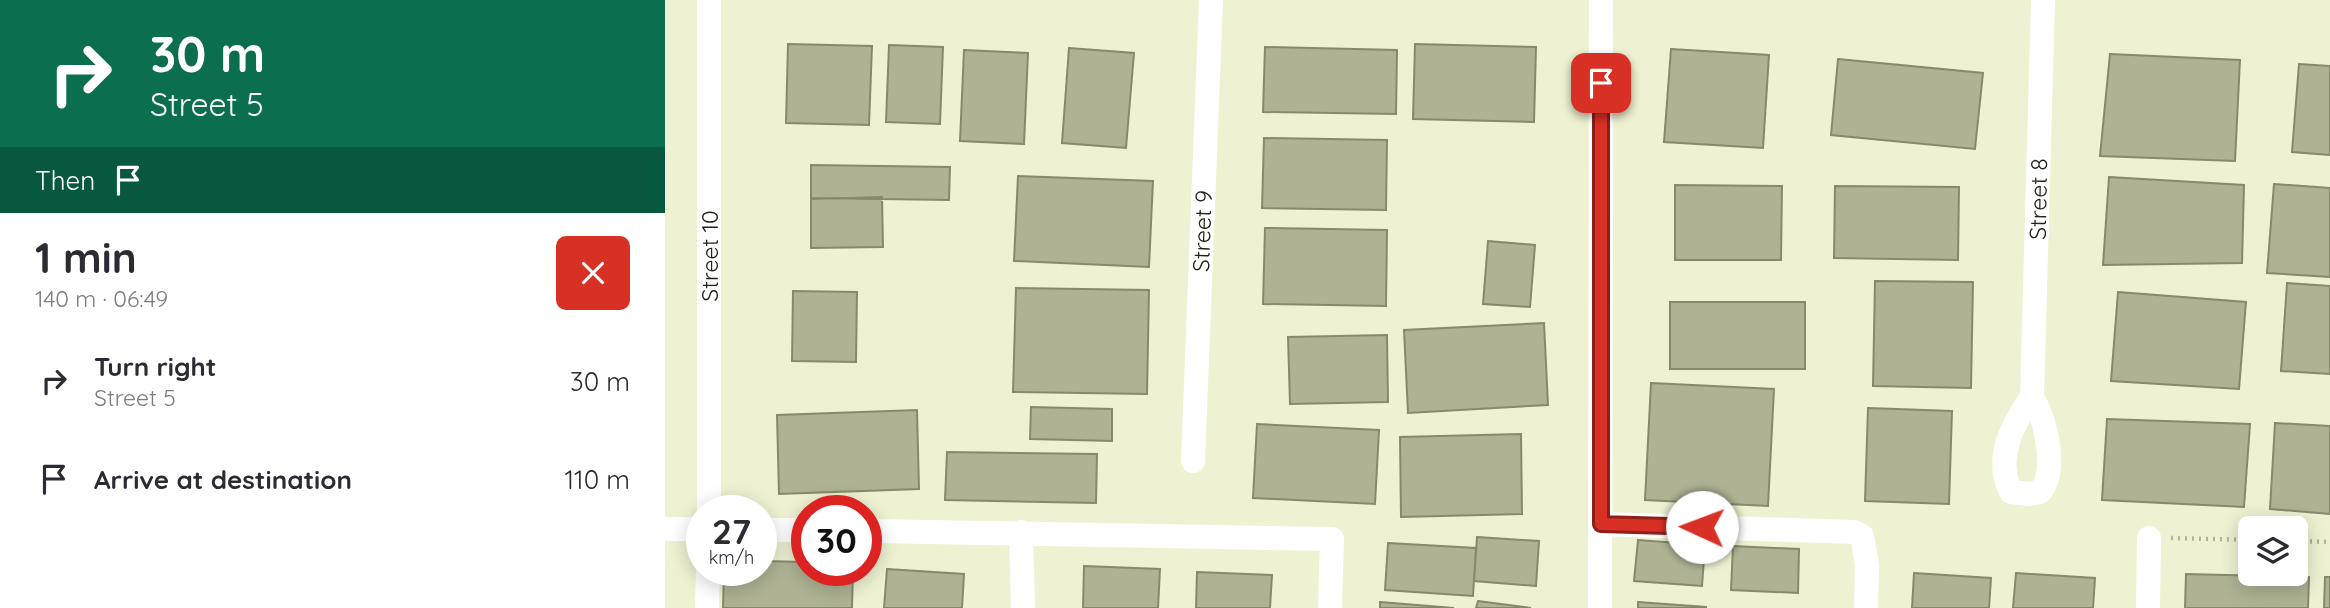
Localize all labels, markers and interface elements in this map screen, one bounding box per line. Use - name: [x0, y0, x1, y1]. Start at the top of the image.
- text: 30 m: [150, 23, 265, 84]
- icon: right: [35, 28, 126, 119]
- pin: [1571, 53, 1631, 113]
- icon: arrive: [1582, 64, 1620, 102]
- text: Street 5: [150, 84, 264, 124]
- street label: Street 8: [2023, 158, 2053, 240]
- icon: arrive: [109, 161, 147, 199]
- text: Then: [35, 164, 95, 197]
- street label: Street 9: [1186, 190, 1218, 272]
- street label: Street 10: [695, 210, 724, 302]
- text: 1 min: [35, 231, 137, 284]
- button: close: [556, 236, 630, 310]
- text: 140 m · 06:49: [35, 284, 168, 313]
- text: Turn right: [94, 350, 216, 383]
- icon: right: [35, 362, 73, 400]
- text: 30 m: [570, 365, 630, 398]
- text: Street 5: [94, 383, 176, 412]
- icon: arrive: [35, 460, 73, 498]
- text: Arrive at destination: [94, 463, 352, 496]
- text: 110 m: [564, 463, 630, 496]
- position arrow: [1665, 490, 1739, 564]
- speed limit sign: 30: [791, 495, 882, 586]
- text: 27: [712, 509, 751, 553]
- map controls: [2238, 516, 2308, 586]
- button: layers: [2238, 516, 2308, 586]
- text: km/h: [709, 546, 754, 569]

